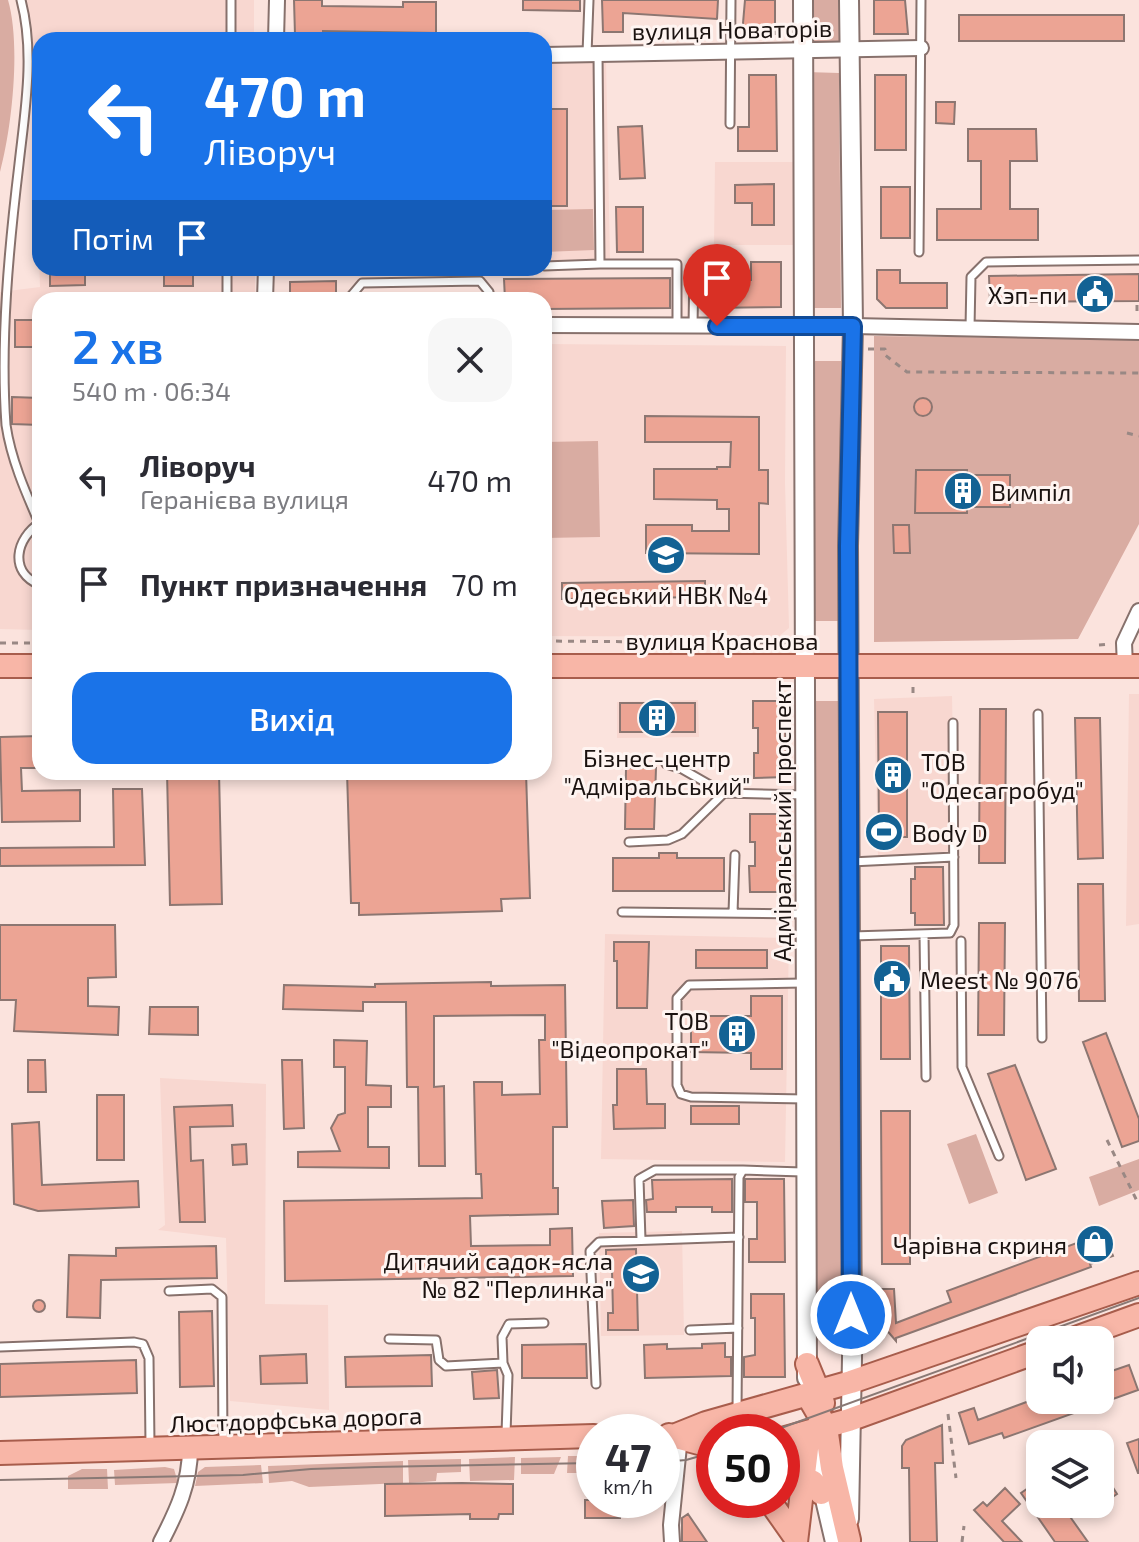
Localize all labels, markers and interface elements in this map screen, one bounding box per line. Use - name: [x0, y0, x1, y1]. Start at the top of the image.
- street label: вулиця Новаторів: [632, 13, 832, 46]
- text: 470 m: [204, 61, 366, 128]
- icon: left: [72, 64, 176, 168]
- text: Ліворуч: [204, 129, 336, 172]
- icon: arrive: [170, 216, 214, 260]
- text: Потім: [72, 220, 154, 256]
- pin: [683, 244, 751, 326]
- icon: arrive: [695, 256, 739, 300]
- public building icon: Хэп-пи: [1074, 273, 1116, 315]
- place label: Хэп-пи: [988, 280, 1067, 309]
- text: 2 хв: [72, 316, 164, 374]
- button: close: [428, 318, 512, 402]
- text: 540 m · 06:34: [72, 375, 231, 406]
- text: Ліворуч: [140, 447, 256, 483]
- icon: left: [72, 458, 116, 502]
- text: 470 m: [427, 462, 512, 498]
- building icon: Вимпіл: [942, 470, 984, 512]
- place label: Вимпіл: [991, 477, 1071, 506]
- text: Геранієва вулиця: [140, 483, 349, 514]
- school or university icon: Одеський НВК №4: [645, 534, 687, 576]
- icon: arrive: [72, 562, 116, 606]
- text: Пункт призначення: [140, 566, 427, 602]
- text: 70 m: [451, 566, 518, 602]
- place label: Одеський НВК №4: [564, 580, 768, 609]
- street label: вулиця Краснова: [626, 626, 818, 656]
- button: Вихід: [72, 672, 512, 764]
- street label: Адміральський проспект: [767, 680, 796, 962]
- building icon: Бізнес-центр "Адміральський": [636, 697, 678, 739]
- place label: Бізнес-центр "Адміральський": [563, 743, 751, 800]
- place label: ТОВ "Одесагробуд": [921, 747, 1084, 805]
- building icon: ТОВ "Одесагробуд": [872, 754, 914, 796]
- sports icon: Body D: [863, 811, 905, 853]
- place label: Body D: [912, 818, 988, 847]
- public building icon: Meest № 9076: [871, 958, 913, 1000]
- place label: Meest № 9076: [920, 965, 1079, 994]
- place label: ТОВ "Відеопрокат": [551, 1006, 709, 1063]
- building icon: ТОВ "Відеопрокат": [716, 1013, 758, 1055]
- shop icon: Чарівна скриня: [1074, 1223, 1116, 1265]
- place label: Чарівна скриня: [893, 1230, 1067, 1259]
- place label: Дитячий садок-ясла № 82 "Перлинка": [383, 1246, 613, 1303]
- school or university icon: Дитячий садок-ясла № 82 "Перлинка": [620, 1253, 662, 1295]
- position arrow: [809, 1273, 893, 1357]
- map controls: [1026, 1326, 1114, 1518]
- button: sound: [1026, 1326, 1114, 1414]
- street label: Люстдорфська дорога: [169, 1400, 423, 1438]
- speed limit sign: 50: [696, 1414, 800, 1518]
- button: layers: [1026, 1430, 1114, 1518]
- text: 47: [605, 1432, 651, 1480]
- text: km/h: [603, 1474, 653, 1498]

